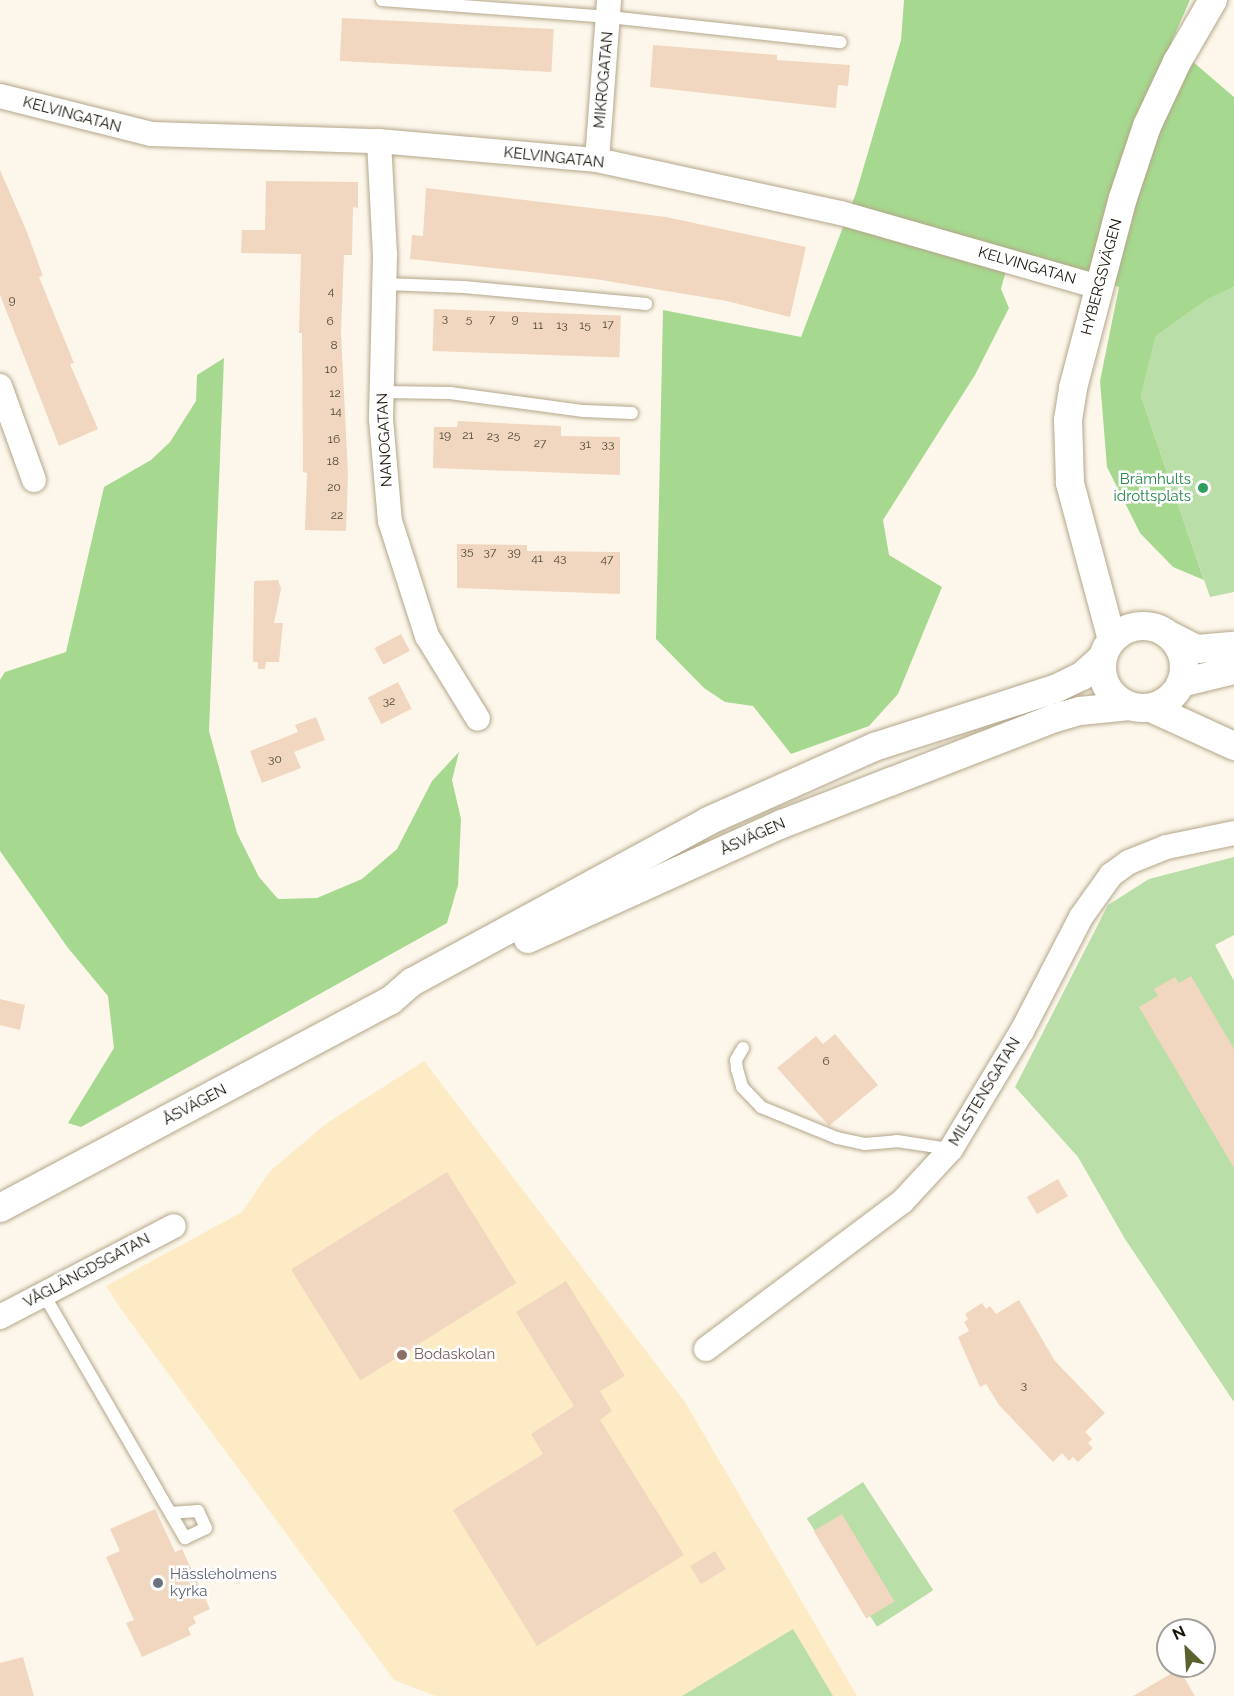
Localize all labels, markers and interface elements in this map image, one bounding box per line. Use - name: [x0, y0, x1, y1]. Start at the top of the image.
- street label: MIKROGATAN: [591, 31, 617, 129]
- street label: KELVINGATAN: [21, 93, 123, 137]
- street label: KELVINGATAN: [503, 144, 605, 172]
- street label: HYBERGSVÄGEN: [1078, 217, 1126, 337]
- street label: KELVINGATAN: [976, 243, 1078, 289]
- house number: 4: [328, 285, 334, 299]
- house number: 9: [8, 294, 16, 308]
- house number: 3: [442, 312, 448, 326]
- house number: 5: [466, 313, 472, 327]
- house number: 7: [489, 313, 495, 327]
- house number: 9: [511, 313, 519, 327]
- house number: 6: [326, 315, 334, 329]
- house number: 17: [602, 318, 614, 332]
- house number: 11: [533, 319, 543, 333]
- house number: 13: [556, 319, 568, 333]
- house number: 15: [579, 319, 591, 333]
- house number: 8: [330, 339, 338, 353]
- house number: 10: [325, 363, 337, 377]
- house number: 12: [329, 387, 341, 401]
- street label: NANOGATAN: [374, 392, 396, 488]
- house number: 14: [330, 405, 342, 419]
- house number: 19: [439, 429, 451, 443]
- house number: 21: [462, 429, 474, 443]
- house number: 25: [508, 429, 520, 443]
- house number: 23: [487, 430, 499, 444]
- house number: 16: [328, 433, 340, 447]
- house number: 27: [534, 437, 546, 451]
- house number: 31: [579, 438, 591, 452]
- house number: 33: [602, 438, 614, 452]
- house number: 18: [327, 455, 339, 469]
- place label: Brämhults idrottsplats: [1114, 470, 1191, 505]
- house number: 20: [327, 481, 341, 495]
- marker: Brämhults idrottsplats: [1196, 481, 1210, 495]
- house number: 22: [331, 509, 343, 523]
- house number: 35: [461, 545, 473, 559]
- house number: 37: [484, 546, 496, 560]
- house number: 39: [507, 546, 521, 560]
- house number: 41: [531, 552, 543, 566]
- house number: 43: [554, 552, 566, 566]
- house number: 47: [601, 553, 613, 567]
- house number: 32: [383, 695, 395, 709]
- house number: 30: [268, 753, 282, 767]
- street label: ÅSVÄGEN: [718, 815, 788, 859]
- street label: MILSTENSGATAN: [946, 1034, 1024, 1150]
- house number: 6: [822, 1055, 830, 1069]
- street label: ÅSVÄGEN: [160, 1081, 230, 1129]
- street label: VÅGLÄNGDSGATAN: [21, 1230, 153, 1312]
- place label: Bodaskolan: [414, 1346, 495, 1364]
- marker: Bodaskolan: [395, 1348, 409, 1362]
- house number: 3: [1021, 1379, 1027, 1393]
- place label: Hässleholmens kyrka: [170, 1565, 277, 1600]
- marker: Hässleholmens kyrka: [151, 1576, 165, 1590]
- north arrow: [1156, 1618, 1216, 1678]
- text: N: [1169, 1622, 1189, 1644]

